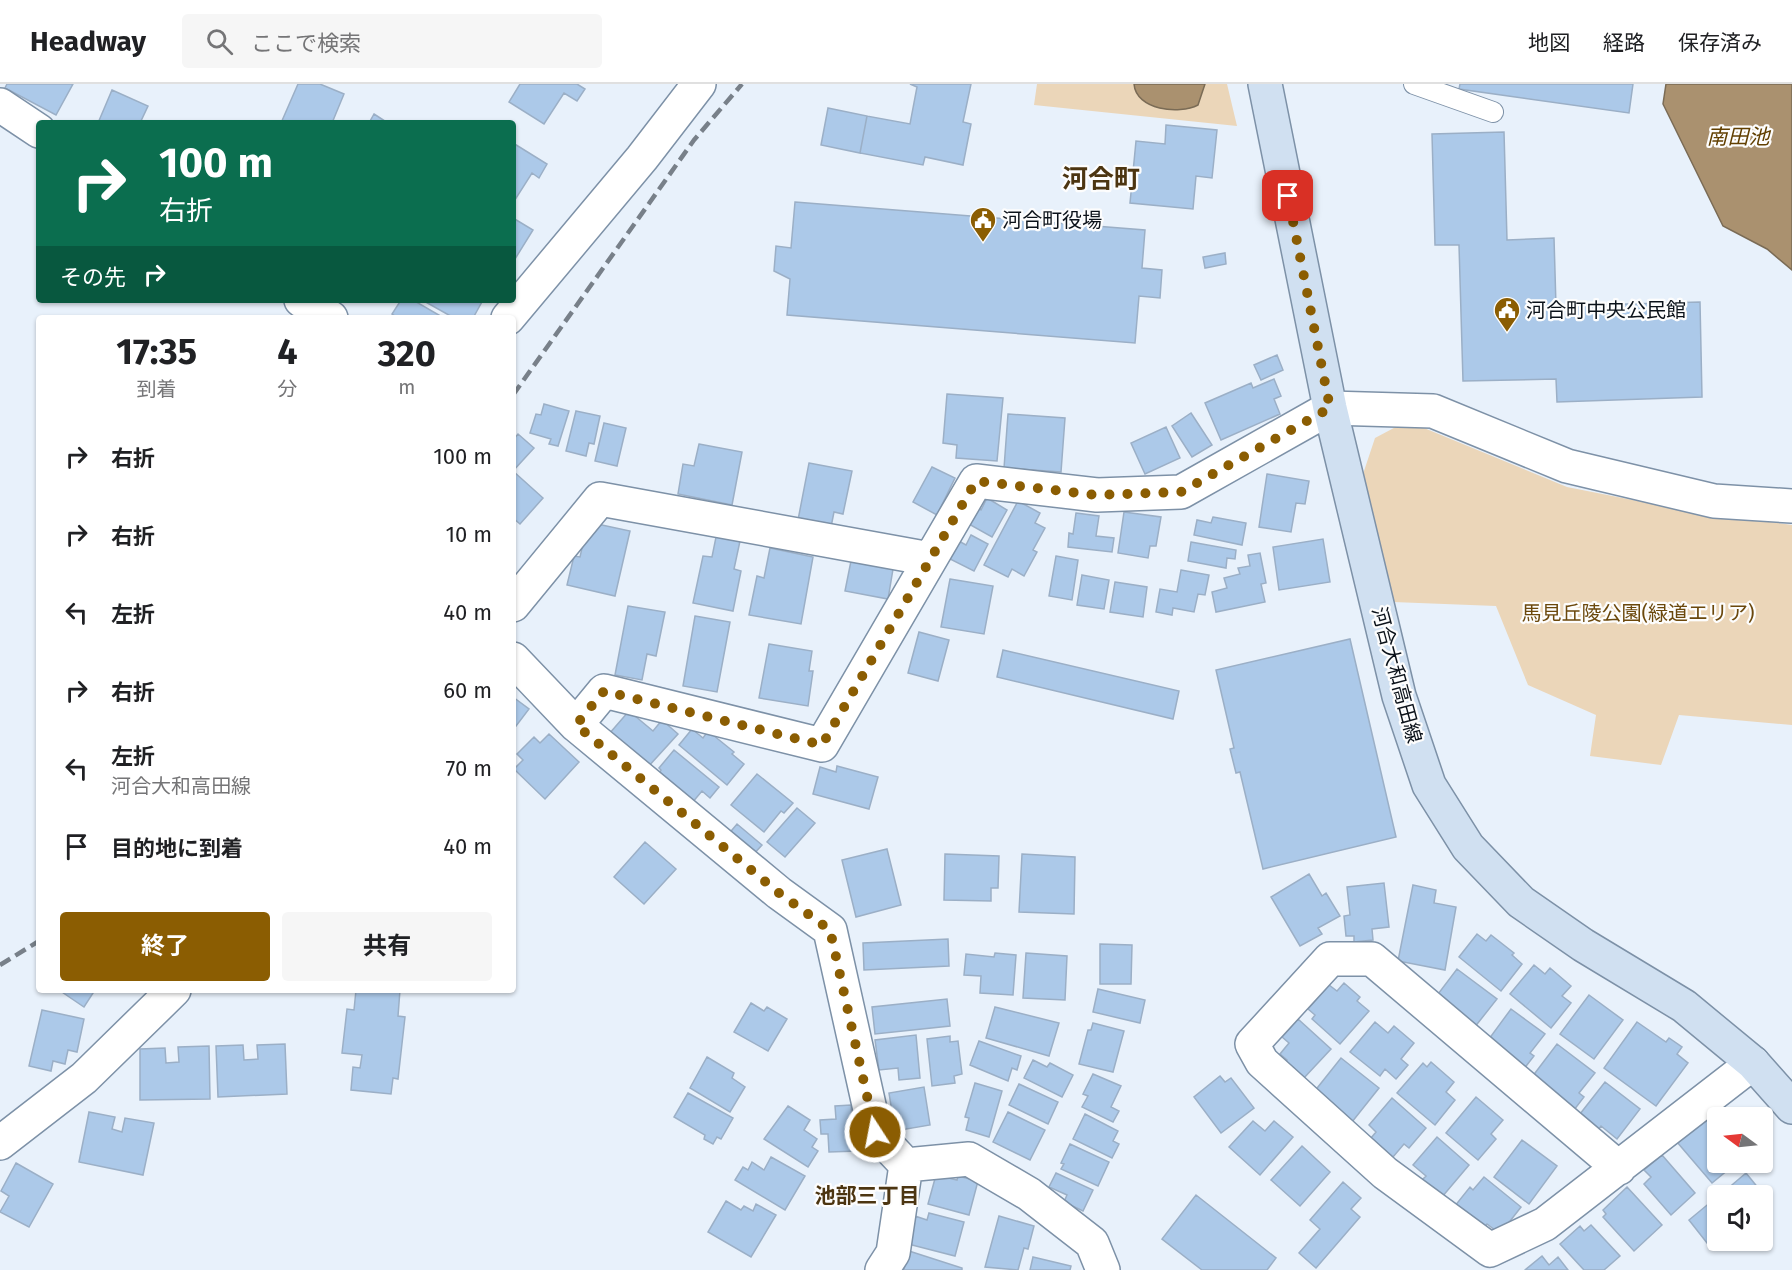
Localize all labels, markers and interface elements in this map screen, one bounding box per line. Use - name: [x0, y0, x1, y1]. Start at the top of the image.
- search box: [182, 14, 602, 68]
- text: Headway: [30, 25, 146, 58]
- icon: search: [203, 25, 236, 58]
- text: ここで検索: [251, 30, 361, 57]
- text: 地図: [1528, 30, 1570, 56]
- text: 経路: [1603, 30, 1645, 56]
- text: 保存済み: [1678, 30, 1762, 56]
- water label: 南田池: [1707, 124, 1771, 150]
- text: 100 m: [159, 138, 273, 188]
- icon: right: [60, 144, 138, 222]
- district label: 河合町: [1062, 164, 1140, 195]
- pin: [1262, 170, 1313, 221]
- icon: arrive: [1271, 179, 1304, 212]
- text: 右折: [159, 195, 213, 227]
- public building icon: 河合町役場: [968, 205, 998, 243]
- place label: 河合町役場: [1002, 208, 1102, 232]
- icon: right: [138, 258, 171, 291]
- text: その先: [60, 264, 126, 291]
- public building icon: 河合町中央公民館: [1492, 295, 1522, 333]
- place label: 河合町中央公民館: [1526, 298, 1686, 322]
- text: 17:35: [116, 330, 197, 374]
- text: 4: [277, 330, 298, 374]
- text: 320: [378, 332, 436, 376]
- text: m: [398, 375, 415, 399]
- text: 到着: [137, 377, 177, 401]
- text: 分: [277, 377, 297, 401]
- icon: right: [60, 440, 93, 473]
- text: 100 m: [433, 443, 492, 470]
- text: 右折: [111, 445, 155, 472]
- icon: right: [60, 518, 93, 551]
- text: 10 m: [446, 521, 492, 548]
- text: 右折: [111, 523, 155, 550]
- icon: left: [60, 596, 93, 629]
- text: 40 m: [443, 599, 492, 626]
- text: 左折: [111, 601, 155, 628]
- park label: 馬見丘陵公園(緑道エリア): [1522, 601, 1754, 625]
- street label: 河合大和高田線: [1367, 604, 1427, 746]
- icon: right: [60, 674, 93, 707]
- text: 60 m: [443, 677, 492, 704]
- text: 右折: [111, 679, 155, 706]
- text: 左折: [111, 743, 155, 770]
- icon: left: [60, 752, 93, 785]
- text: 70 m: [446, 755, 492, 782]
- text: 河合大和高田線: [111, 774, 251, 798]
- icon: arrive: [60, 830, 93, 863]
- text: 40 m: [443, 833, 492, 860]
- text: 目的地に到着: [111, 835, 243, 862]
- button: 終了: [60, 912, 270, 981]
- button: 共有: [282, 912, 492, 981]
- position arrow: [843, 1100, 907, 1164]
- north arrow: [1707, 1107, 1773, 1173]
- map controls: [1707, 1107, 1773, 1251]
- district label: 池部三丁目: [815, 1183, 920, 1209]
- button: sound: [1707, 1185, 1773, 1251]

